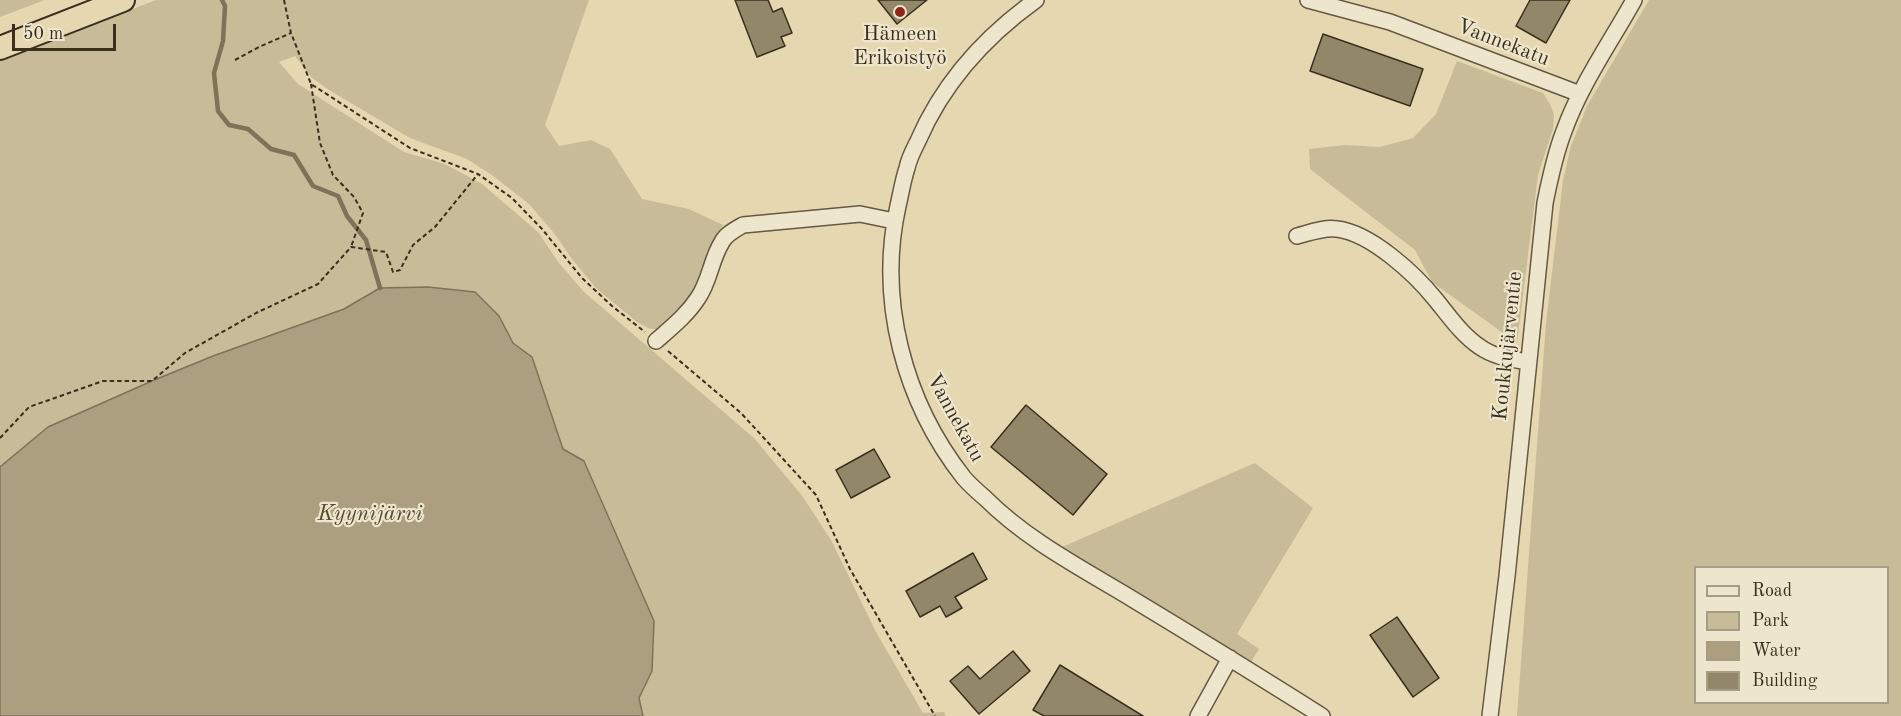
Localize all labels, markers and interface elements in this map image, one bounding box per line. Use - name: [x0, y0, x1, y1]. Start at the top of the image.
- marker: Hämeen Erikoistyö: [893, 5, 907, 19]
- scale bar: [15, 12, 118, 50]
- street label: Vannekatu: [1453, 14, 1553, 72]
- place label: Hämeen Erikoistyö: [853, 21, 947, 71]
- text: 50 m: [23, 25, 63, 43]
- street label: Koukkujärventie: [1488, 270, 1528, 422]
- street label: Vannekatu: [920, 369, 990, 467]
- water label: Kyynijärvi: [317, 501, 423, 527]
- legend: [1694, 566, 1889, 704]
- text: Road: [1752, 582, 1792, 600]
- text: Park: [1752, 612, 1789, 630]
- text: Water: [1752, 642, 1801, 660]
- text: Building: [1752, 672, 1817, 690]

